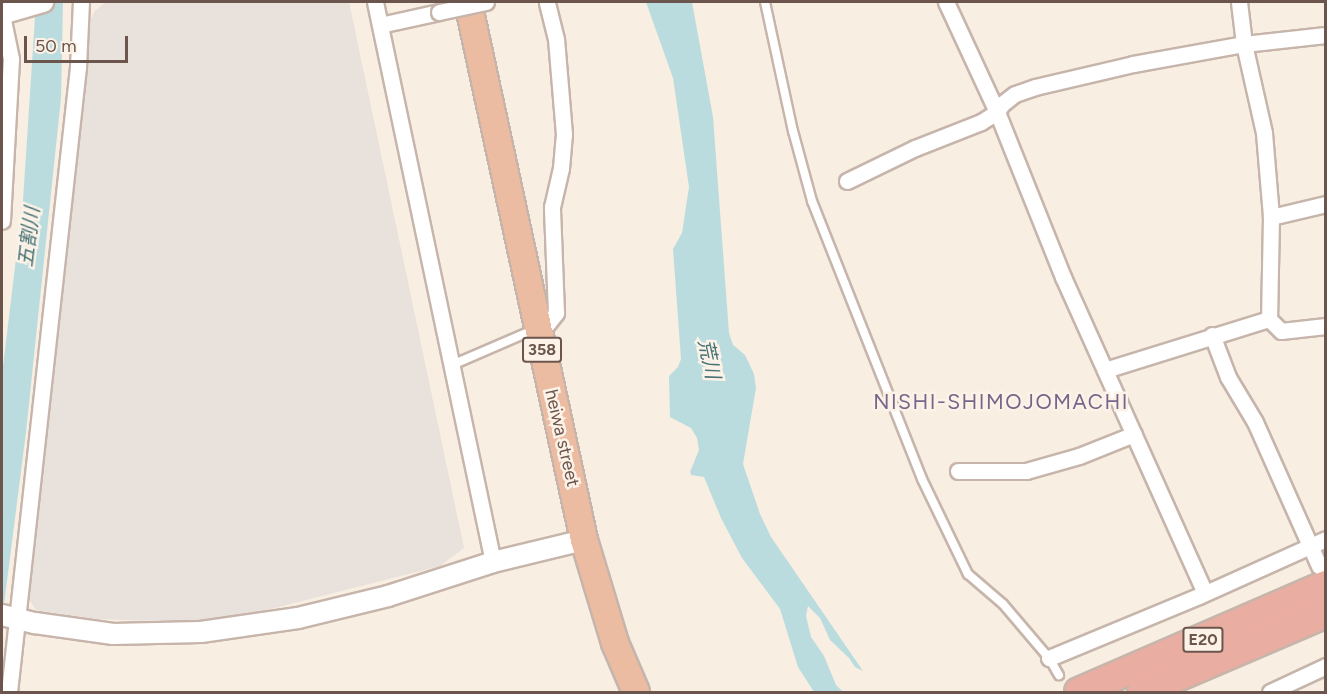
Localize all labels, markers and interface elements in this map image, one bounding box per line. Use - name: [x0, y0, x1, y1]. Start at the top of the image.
- scale bar: [27, 24, 130, 62]
- text: 50 m: [35, 35, 77, 57]
- water label: 五割川: [13, 206, 45, 268]
- road number: 358: [521, 337, 563, 363]
- water label: 荒川: [693, 337, 725, 381]
- street label: heiwa street: [540, 387, 584, 489]
- district label: NISHI-SHIMOJOMACHI: [873, 389, 1129, 415]
- road number: E20: [1182, 627, 1224, 653]

